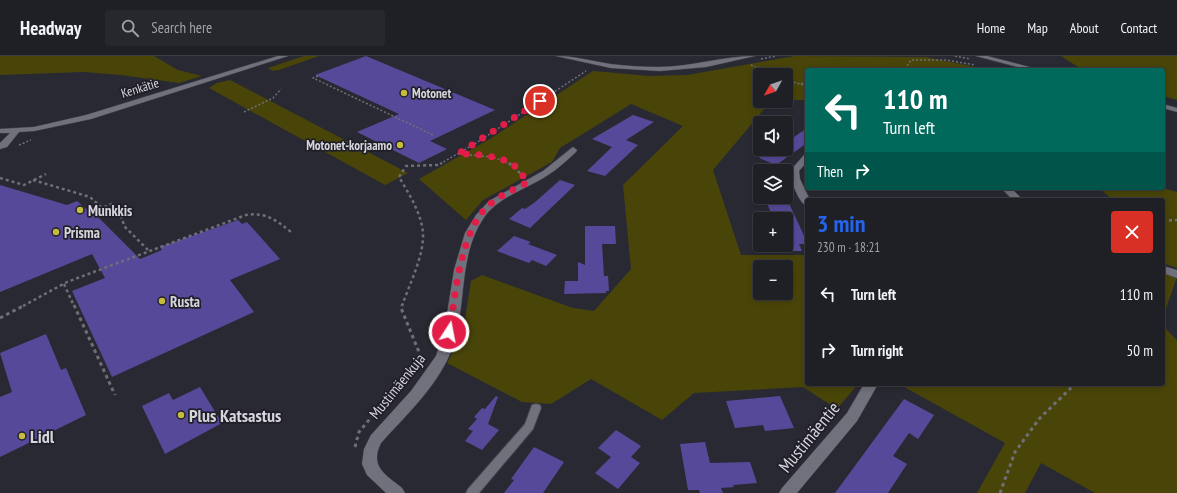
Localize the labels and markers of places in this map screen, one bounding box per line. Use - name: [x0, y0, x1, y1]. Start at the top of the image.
- pin: [523, 84, 557, 118]
- place label: Motonet: [412, 85, 451, 102]
- marker: Motonet: [399, 88, 409, 98]
- place label: Motonet-korjaamo: [306, 137, 392, 154]
- marker: Motonet-korjaamo: [395, 140, 405, 150]
- place label: Munkkis: [88, 201, 132, 220]
- marker: Munkkis: [75, 205, 85, 215]
- place label: Prisma: [64, 223, 100, 242]
- marker: Prisma: [51, 227, 61, 237]
- place label: Rusta: [170, 292, 200, 311]
- marker: Rusta: [157, 296, 167, 306]
- place label: Plus Katsastus: [189, 404, 281, 427]
- marker: Plus Katsastus: [176, 410, 186, 420]
- place label: Lidl: [30, 425, 55, 448]
- marker: Lidl: [17, 431, 27, 441]

